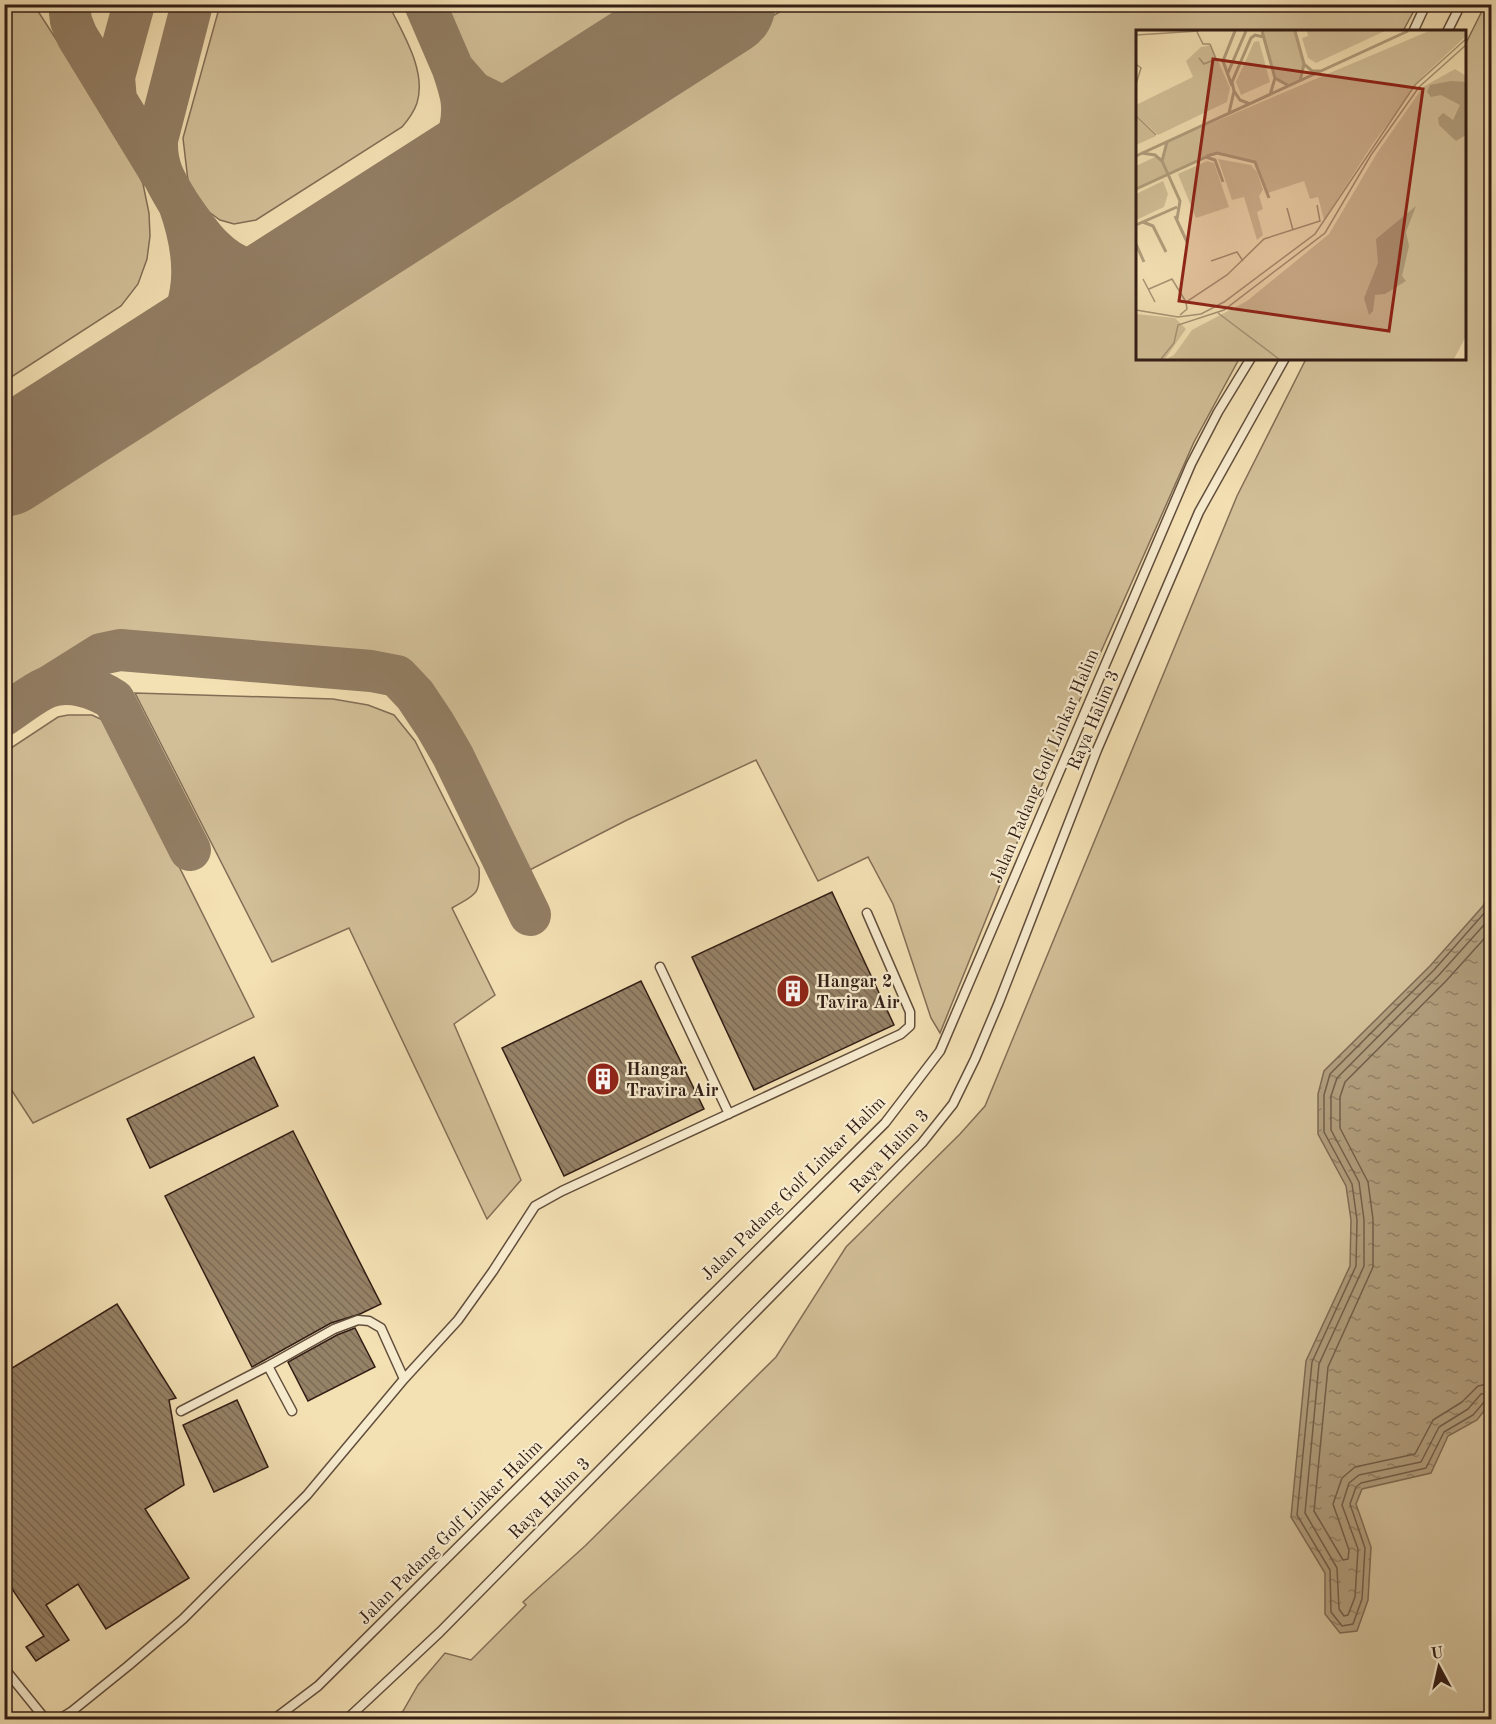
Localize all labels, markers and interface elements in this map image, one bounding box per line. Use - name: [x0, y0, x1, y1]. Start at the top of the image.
- inset map: [1136, 30, 1466, 360]
- street label: Jalan Padang Golf Linkar Halim: [987, 647, 1103, 886]
- street label: Raya Halim 3: [1065, 668, 1123, 773]
- building icon: Hangar 2 Tavira Air: [775, 973, 811, 1009]
- place label: Hangar 2 Tavira Air: [816, 973, 900, 1012]
- building icon: Hangar Travira Air: [585, 1061, 621, 1097]
- place label: Hangar Travira Air: [626, 1061, 719, 1100]
- street label: Jalan Padang Golf Linkar Halim: [698, 1093, 889, 1284]
- street label: Raya Halim 3: [847, 1106, 933, 1197]
- street label: Jalan Padang Golf Linkar Halim: [355, 1437, 546, 1628]
- street label: Raya Halim 3: [506, 1455, 594, 1543]
- north arrow: [1409, 1637, 1469, 1697]
- text: U: [1430, 1645, 1445, 1663]

